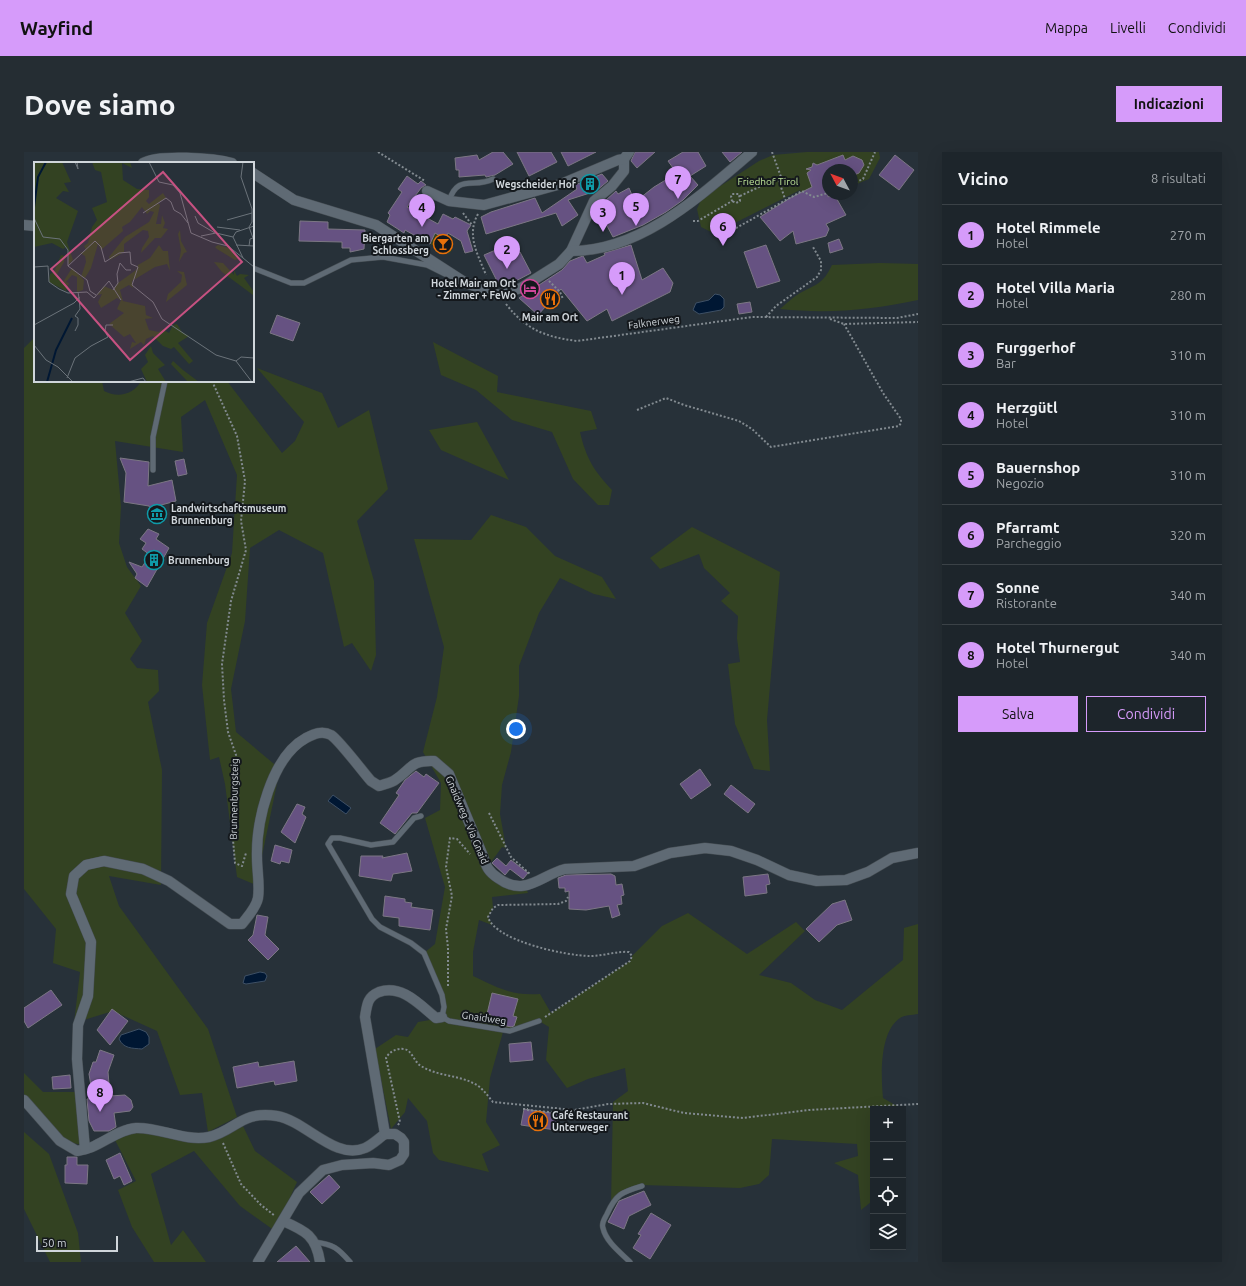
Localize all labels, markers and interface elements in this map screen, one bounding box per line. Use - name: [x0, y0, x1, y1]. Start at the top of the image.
- text: Wayfind: [20, 17, 93, 39]
- text: Mappa: [1045, 20, 1088, 36]
- text: Livelli: [1110, 20, 1146, 36]
- text: Condividi: [1168, 20, 1226, 36]
- button: Indicazioni: [1116, 86, 1222, 122]
- text: Dove siamo: [24, 89, 176, 120]
- inset map: [34, 162, 254, 382]
- north arrow: [822, 164, 858, 200]
- pin: 7: [665, 166, 691, 199]
- text: Vicino: [958, 169, 1008, 188]
- text: 8 risultati: [1151, 171, 1206, 185]
- building icon: Wegscheider Hof: [579, 173, 601, 195]
- park label: Friedhof Tirol: [738, 176, 799, 187]
- place label: Wegscheider Hof: [496, 179, 577, 190]
- pin: 5: [623, 193, 649, 226]
- pin: 4: [409, 194, 435, 227]
- pin: 3: [590, 199, 616, 232]
- pin: 6: [710, 213, 736, 246]
- text: Hotel Rimmele: [996, 219, 1101, 236]
- text: 1: [967, 228, 975, 242]
- text: 270 m: [1170, 228, 1206, 242]
- place label: Biergarten am Schlossberg: [362, 233, 429, 256]
- bar icon: Biergarten am Schlossberg: [432, 233, 454, 255]
- pin: 2: [494, 236, 520, 269]
- text: Hotel: [996, 236, 1028, 250]
- pin: 1: [609, 262, 635, 295]
- place label: Hotel Mair am Ort - Zimmer + FeWo: [431, 278, 517, 301]
- hotel icon: Hotel Mair am Ort - Zimmer + FeWo: [519, 278, 541, 300]
- text: Hotel Villa Maria: [996, 279, 1115, 296]
- restaurant icon: Mair am Ort: [539, 288, 561, 310]
- text: 2: [967, 288, 975, 302]
- text: 280 m: [1170, 288, 1206, 302]
- text: Hotel: [996, 296, 1028, 310]
- place label: Mair am Ort: [522, 312, 579, 323]
- street label: Falknerweg: [628, 313, 680, 331]
- text: Furggerhof: [996, 339, 1075, 356]
- text: 3: [967, 348, 975, 362]
- text: 310 m: [1170, 348, 1206, 362]
- text: Bar: [996, 356, 1016, 370]
- text: Herzgütl: [996, 399, 1058, 416]
- text: 4: [967, 408, 975, 422]
- text: 310 m: [1170, 408, 1206, 422]
- text: Hotel: [996, 416, 1028, 430]
- text: Bauernshop: [996, 459, 1080, 476]
- text: 5: [967, 468, 975, 482]
- text: 310 m: [1170, 468, 1206, 482]
- text: Negozio: [996, 476, 1044, 490]
- museum icon: Landwirtschaftsmuseum Brunnenburg: [146, 503, 168, 525]
- place label: Landwirtschaftsmuseum Brunnenburg: [171, 503, 286, 526]
- text: Pfarramt: [996, 519, 1059, 536]
- text: 6: [967, 528, 975, 542]
- text: 320 m: [1170, 528, 1206, 542]
- text: Parcheggio: [996, 536, 1062, 550]
- building icon: Brunnenburg: [143, 549, 165, 571]
- place label: Brunnenburg: [168, 555, 230, 566]
- text: Sonne: [996, 579, 1040, 596]
- text: 7: [967, 588, 975, 602]
- text: 340 m: [1170, 588, 1206, 602]
- text: Ristorante: [996, 596, 1057, 610]
- text: Hotel Thurnergut: [996, 639, 1119, 656]
- text: 8: [967, 648, 975, 662]
- text: 340 m: [1170, 648, 1206, 662]
- text: Hotel: [996, 656, 1028, 670]
- button: Salva: [958, 696, 1078, 732]
- button: Condividi: [1086, 696, 1206, 732]
- your location: [506, 719, 526, 739]
- street label: Brunnenburgsteig: [228, 758, 240, 840]
- street label: Gnaidweg - Via Gnaid: [443, 774, 491, 866]
- street label: Gnaidweg: [461, 1009, 507, 1027]
- pin: 8: [87, 1079, 113, 1112]
- map controls: [870, 1106, 906, 1250]
- button: +: [870, 1106, 906, 1142]
- restaurant icon: Café Restaurant Unterweger: [527, 1110, 549, 1132]
- place label: Café Restaurant Unterweger: [552, 1110, 629, 1133]
- button: −: [870, 1142, 906, 1178]
- button: locate: [870, 1178, 906, 1214]
- button: layers: [870, 1214, 906, 1250]
- scale bar: [36, 1234, 118, 1253]
- text: 50 m: [42, 1237, 66, 1249]

